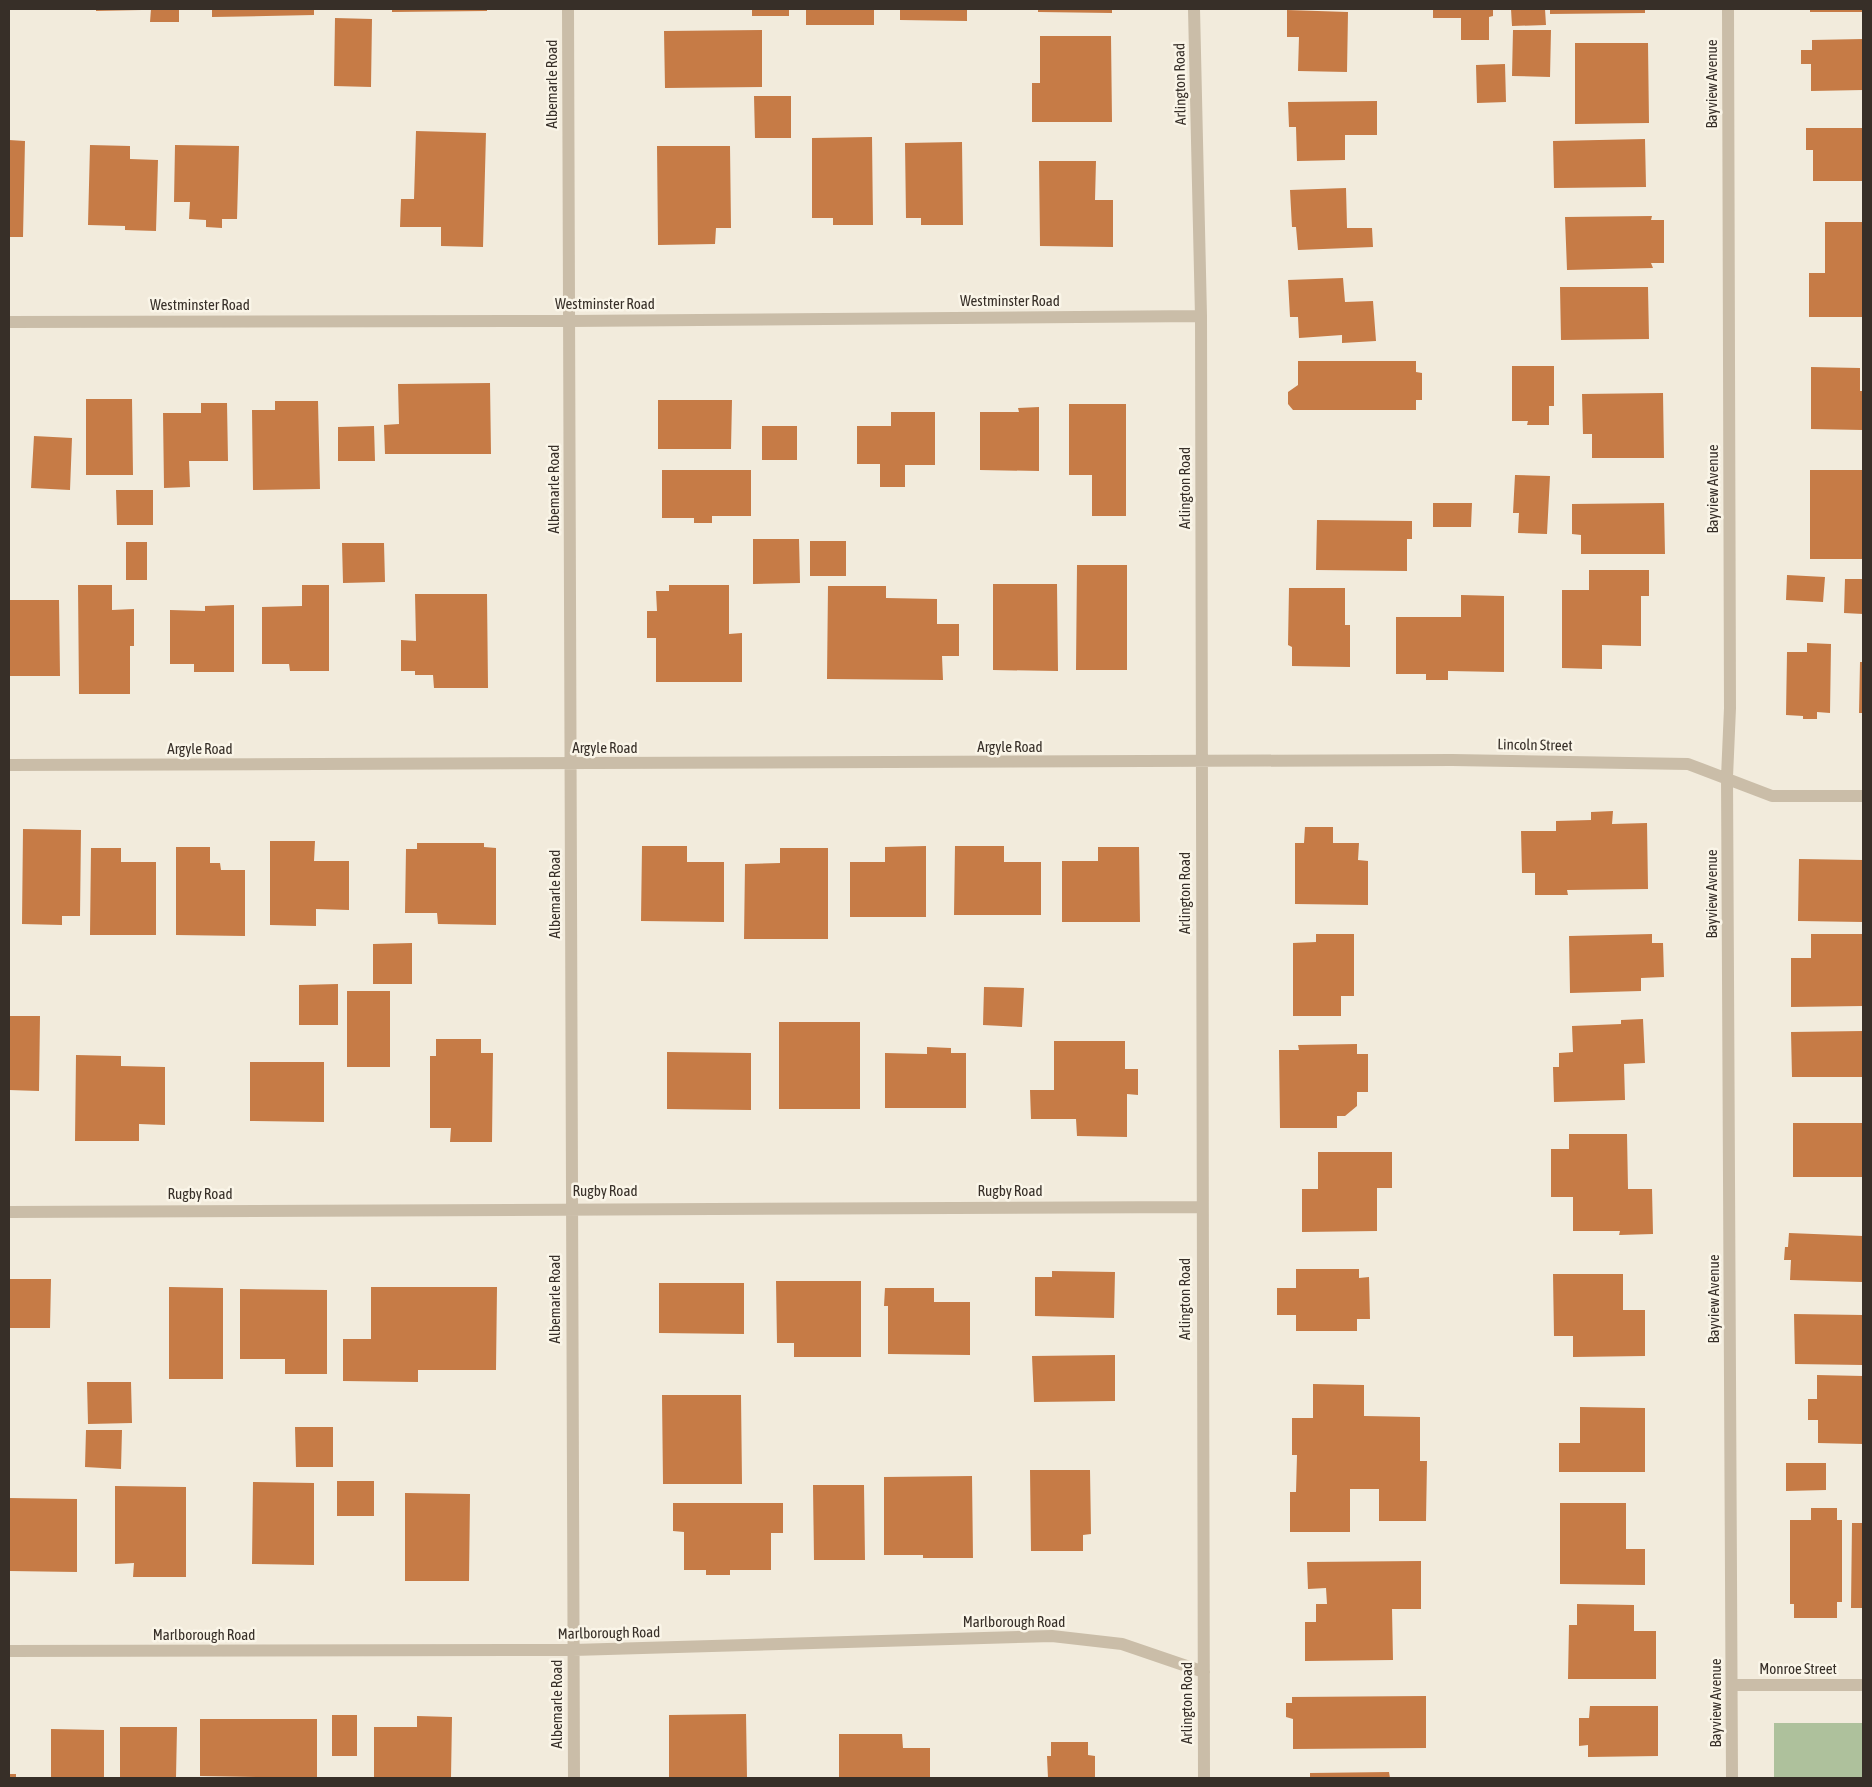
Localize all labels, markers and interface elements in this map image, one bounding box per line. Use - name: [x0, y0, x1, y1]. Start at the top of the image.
- street label: Bayview Avenue: [1703, 39, 1720, 129]
- street label: Albemarle Road: [543, 40, 560, 128]
- street label: Arlington Road: [1170, 43, 1189, 125]
- street label: Westminster Road: [960, 292, 1060, 309]
- street label: Westminster Road: [555, 295, 655, 312]
- street label: Westminster Road: [150, 296, 250, 313]
- street label: Bayview Avenue: [1704, 444, 1721, 534]
- street label: Albemarle Road: [545, 445, 562, 533]
- street label: Arlington Road: [1176, 447, 1193, 529]
- street label: Lincoln Street: [1497, 735, 1573, 754]
- street label: Argyle Road: [977, 738, 1043, 755]
- street label: Argyle Road: [572, 739, 638, 756]
- street label: Argyle Road: [167, 740, 233, 757]
- street label: Bayview Avenue: [1703, 849, 1720, 939]
- street label: Albemarle Road: [546, 850, 563, 938]
- street label: Arlington Road: [1176, 852, 1193, 934]
- street label: Rugby Road: [572, 1182, 638, 1199]
- street label: Rugby Road: [977, 1182, 1043, 1199]
- street label: Rugby Road: [167, 1185, 233, 1202]
- street label: Bayview Avenue: [1705, 1254, 1722, 1344]
- street label: Albemarle Road: [546, 1255, 563, 1343]
- street label: Arlington Road: [1176, 1258, 1193, 1340]
- street label: Marlborough Road: [963, 1613, 1065, 1630]
- street label: Marlborough Road: [557, 1623, 660, 1642]
- street label: Marlborough Road: [153, 1626, 255, 1643]
- street label: Bayview Avenue: [1707, 1658, 1724, 1748]
- street label: Albemarle Road: [548, 1660, 565, 1748]
- street label: Monroe Street: [1759, 1660, 1837, 1677]
- street label: Arlington Road: [1178, 1662, 1195, 1744]

